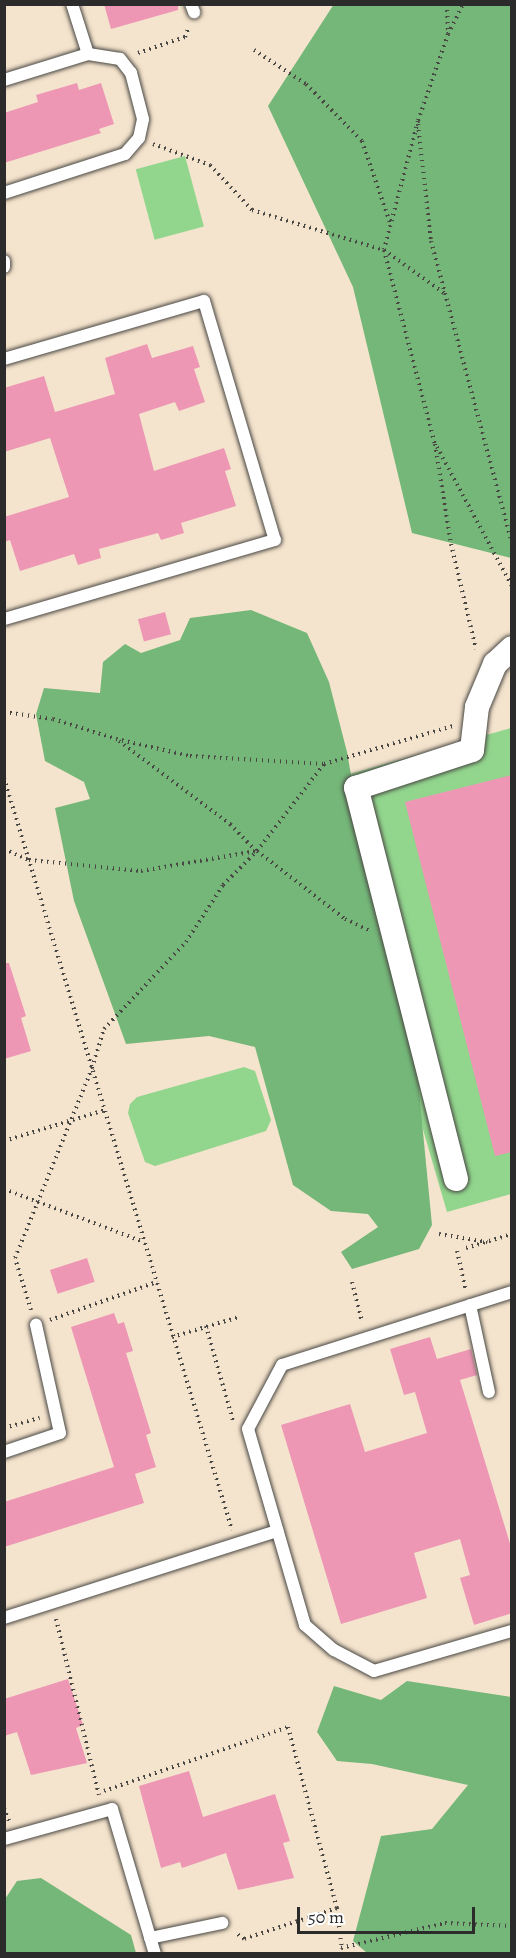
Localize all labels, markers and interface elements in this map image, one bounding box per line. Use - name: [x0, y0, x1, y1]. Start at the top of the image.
- scale bar: [300, 1895, 478, 1933]
- text: 50 m: [308, 1905, 344, 1929]

